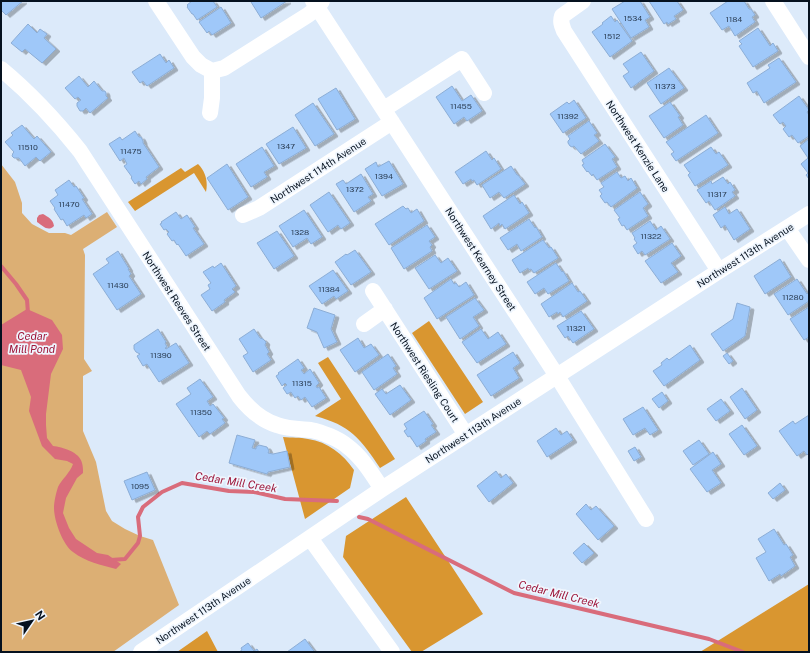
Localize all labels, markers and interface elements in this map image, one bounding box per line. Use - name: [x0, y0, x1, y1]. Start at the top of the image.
- house number: 1534: [624, 13, 642, 23]
- house number: 1184: [726, 14, 742, 24]
- house number: 1512: [604, 31, 620, 41]
- house number: 11373: [654, 81, 676, 91]
- street label: Northwest Kenzie Lane: [604, 98, 672, 194]
- house number: 11455: [450, 101, 472, 111]
- house number: 11392: [557, 111, 579, 121]
- street label: Northwest 114th Avenue: [268, 134, 368, 205]
- house number: 1347: [277, 141, 295, 151]
- house number: 11510: [18, 142, 38, 152]
- house number: 11475: [120, 146, 142, 156]
- house number: 1394: [375, 171, 393, 181]
- house number: 1372: [346, 184, 364, 194]
- house number: 11317: [707, 189, 727, 199]
- house number: 11470: [58, 199, 80, 209]
- street label: Northwest Kearney Street: [443, 205, 519, 313]
- street label: Northwest 113th Avenue: [694, 220, 796, 290]
- house number: 1328: [291, 227, 309, 237]
- house number: 11322: [640, 231, 662, 241]
- street label: Northwest Reeves Street: [140, 249, 214, 353]
- house number: 11430: [107, 280, 129, 290]
- house number: 11384: [318, 284, 340, 294]
- house number: 11280: [782, 292, 804, 302]
- street label: Northwest Riesling Court: [388, 320, 462, 424]
- house number: 11321: [566, 323, 586, 333]
- water label: Cedar Mill Pond: [9, 330, 56, 355]
- house number: 11390: [150, 350, 172, 360]
- house number: 11315: [292, 378, 312, 388]
- street label: Northwest 113th Avenue: [423, 394, 523, 465]
- house number: 11350: [190, 407, 212, 417]
- water label: Cedar Mill Creek: [194, 470, 278, 494]
- house number: 1095: [131, 481, 149, 491]
- street label: Northwest 113th Avenue: [153, 574, 253, 646]
- water label: Cedar Mill Creek: [517, 578, 601, 610]
- north arrow: [12, 601, 52, 641]
- text: N: [33, 608, 48, 622]

